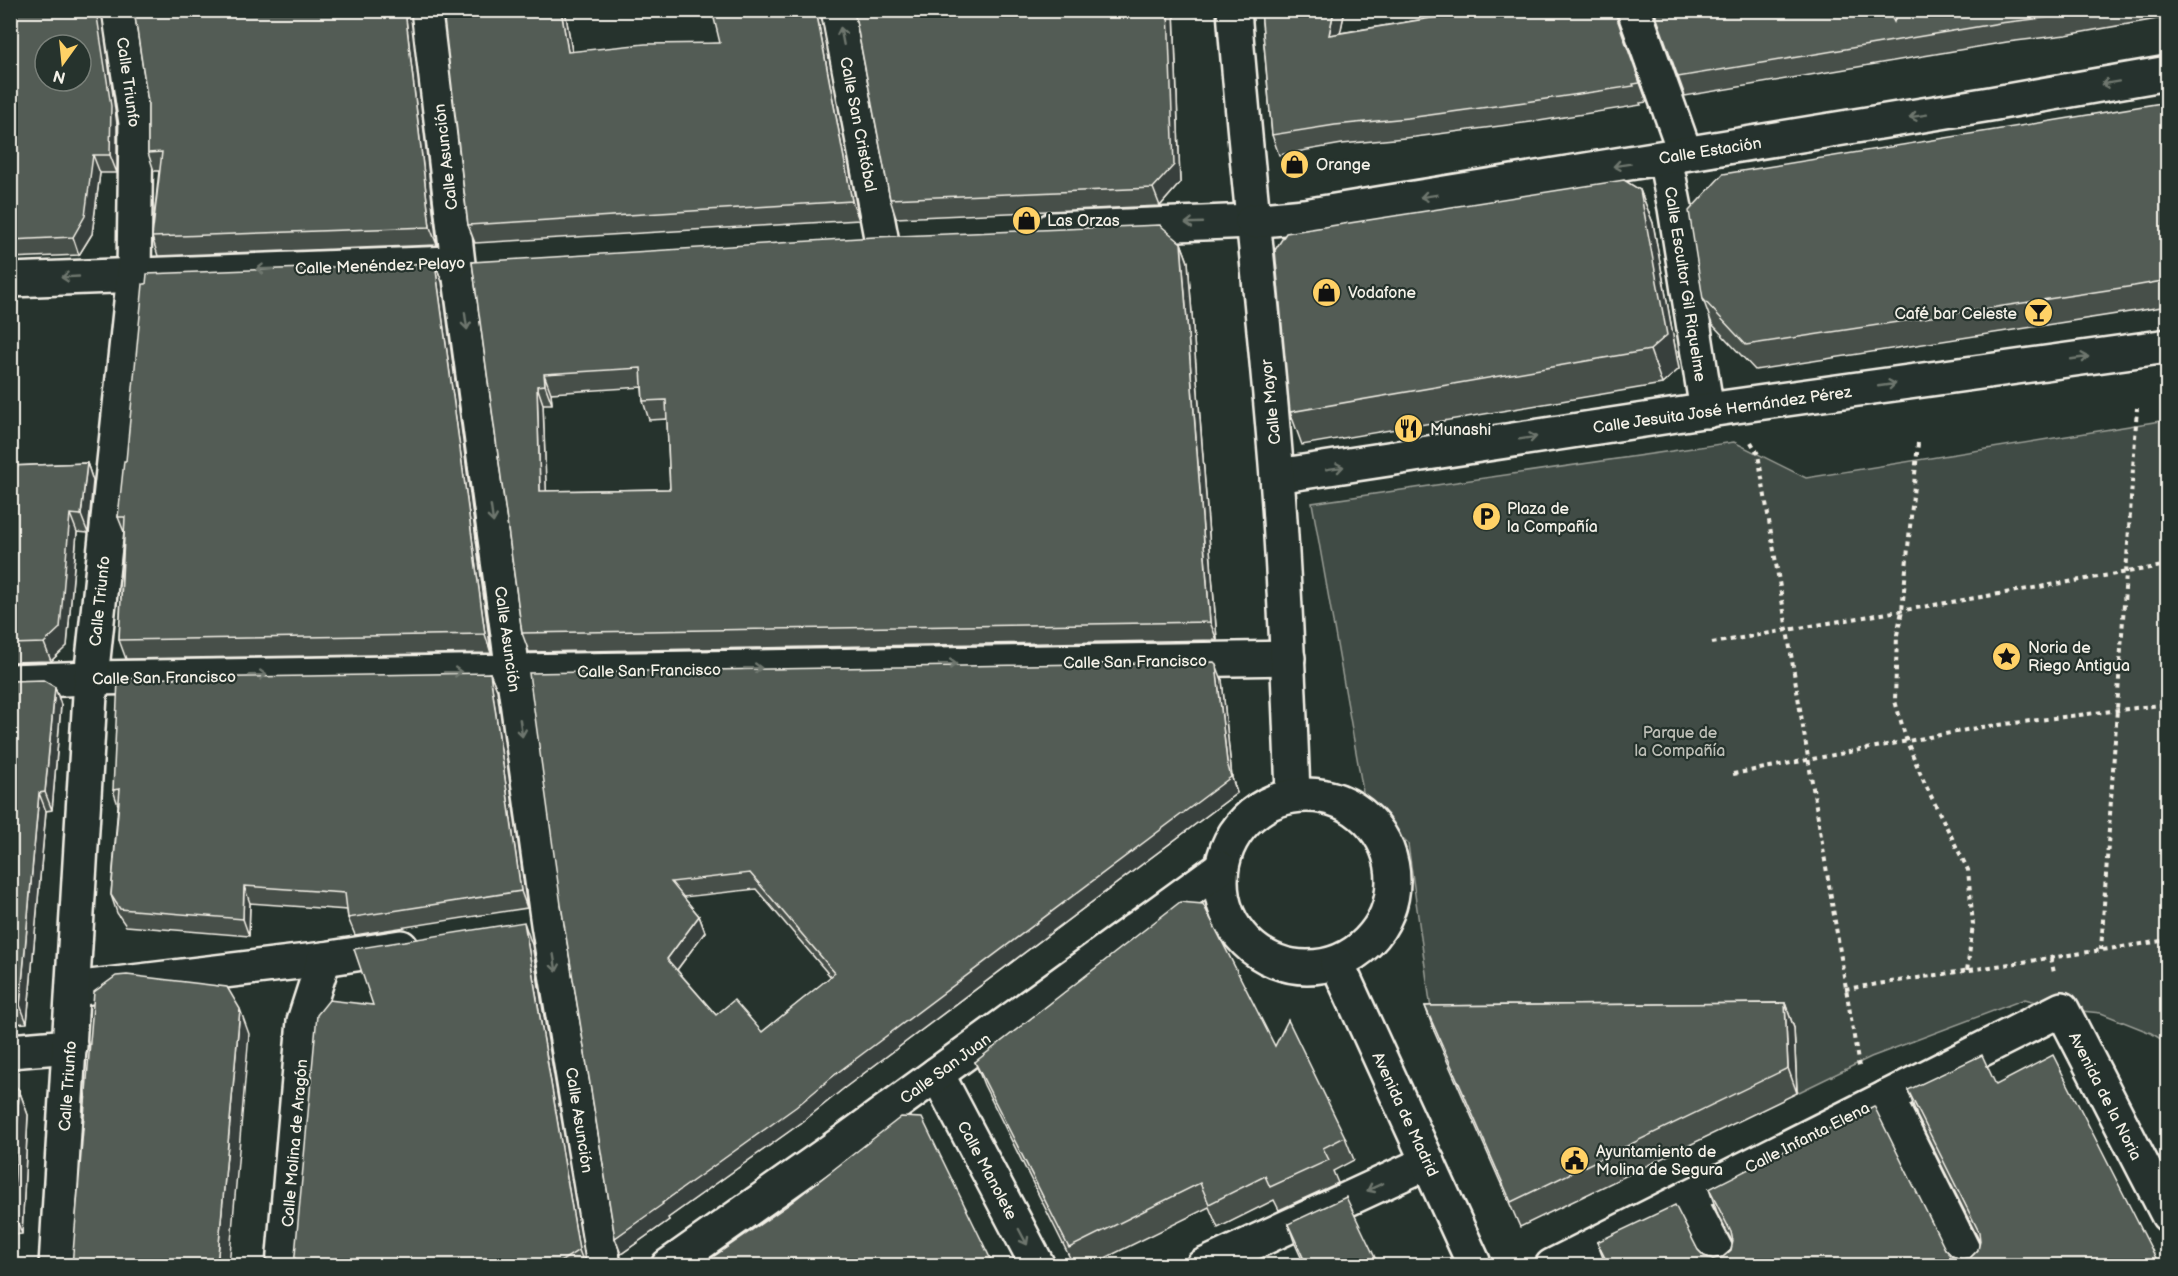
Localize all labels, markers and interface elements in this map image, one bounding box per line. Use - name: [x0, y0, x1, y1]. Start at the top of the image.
- one-way arrow: [836, 26, 847, 46]
- north arrow: [33, 33, 93, 93]
- street label: Calle Triunfo: [112, 36, 143, 128]
- street label: Calle San Cristóbal: [835, 55, 880, 193]
- text: N: [51, 65, 68, 87]
- one-way arrow: [2101, 78, 2120, 89]
- street label: Calle Asunción: [431, 103, 462, 211]
- one-way arrow: [1908, 111, 1928, 122]
- street label: Calle Estación: [1658, 134, 1763, 169]
- shop icon: Orange: [1279, 148, 1311, 180]
- place label: Orange: [1316, 156, 1371, 175]
- one-way arrow: [1612, 160, 1632, 171]
- street label: Calle Escultor Gil Riquelme: [1660, 185, 1709, 384]
- one-way arrow: [1420, 191, 1440, 202]
- shop icon: Las Orzas: [1010, 204, 1042, 236]
- place label: Las Orzas: [1047, 212, 1120, 231]
- one-way arrow: [1184, 217, 1204, 229]
- street label: Calle Menéndez Pelayo: [295, 254, 465, 279]
- one-way arrow: [256, 264, 276, 275]
- one-way arrow: [61, 271, 81, 282]
- shop icon: Vodafone: [1311, 276, 1343, 308]
- place label: Vodafone: [1348, 284, 1416, 303]
- bar icon: Café bar Celeste: [2022, 297, 2054, 329]
- place label: Café bar Celeste: [1894, 305, 2018, 324]
- one-way arrow: [460, 310, 471, 330]
- one-way arrow: [2070, 353, 2090, 364]
- street label: Calle Mayor: [1258, 358, 1285, 445]
- one-way arrow: [1877, 380, 1896, 391]
- street label: Calle Jesuita José Hernández Pérez: [1592, 383, 1853, 438]
- restaurant icon: Munashi: [1393, 413, 1425, 445]
- place label: Munashi: [1430, 421, 1491, 440]
- one-way arrow: [1518, 433, 1537, 444]
- one-way arrow: [1325, 462, 1345, 473]
- place label: Plaza de la Compañía: [1507, 500, 1598, 537]
- parking icon: Plaza de la Compañía: [1470, 501, 1502, 533]
- one-way arrow: [486, 504, 497, 523]
- street label: Calle Triunfo: [86, 555, 115, 647]
- street label: Calle Asunción: [490, 585, 523, 693]
- place label: Noria de Riego Antigua: [2028, 639, 2130, 676]
- place icon: Noria de Riego Antigua: [1991, 640, 2023, 672]
- street label: Calle San Francisco: [1063, 652, 1207, 673]
- one-way arrow: [937, 658, 957, 670]
- street label: Calle San Francisco: [577, 661, 721, 682]
- one-way arrow: [742, 662, 762, 674]
- one-way arrow: [442, 666, 462, 678]
- street label: Calle San Francisco: [92, 668, 236, 689]
- one-way arrow: [247, 669, 267, 681]
- one-way arrow: [515, 718, 526, 737]
- park label: Parque de la Compañía: [1635, 724, 1725, 761]
- one-way arrow: [549, 952, 560, 972]
- street label: Avenida de la Noria: [2064, 1029, 2145, 1164]
- street label: Calle San Juan: [897, 1030, 995, 1108]
- street label: Calle Triunfo: [56, 1040, 81, 1132]
- street label: Avenida de Madrid: [1367, 1049, 1442, 1180]
- street label: Calle Molina de Aragón: [279, 1058, 312, 1228]
- street label: Calle Asunción: [561, 1066, 596, 1174]
- street label: Calle Infanta Elena: [1742, 1099, 1873, 1178]
- street label: Calle Manolete: [953, 1118, 1021, 1224]
- place label: Ayuntamiento de Molina de Segura: [1596, 1143, 1723, 1180]
- public building icon: Ayuntamiento de Molina de Segura: [1559, 1144, 1591, 1176]
- one-way arrow: [1366, 1181, 1384, 1193]
- one-way arrow: [1017, 1228, 1029, 1245]

